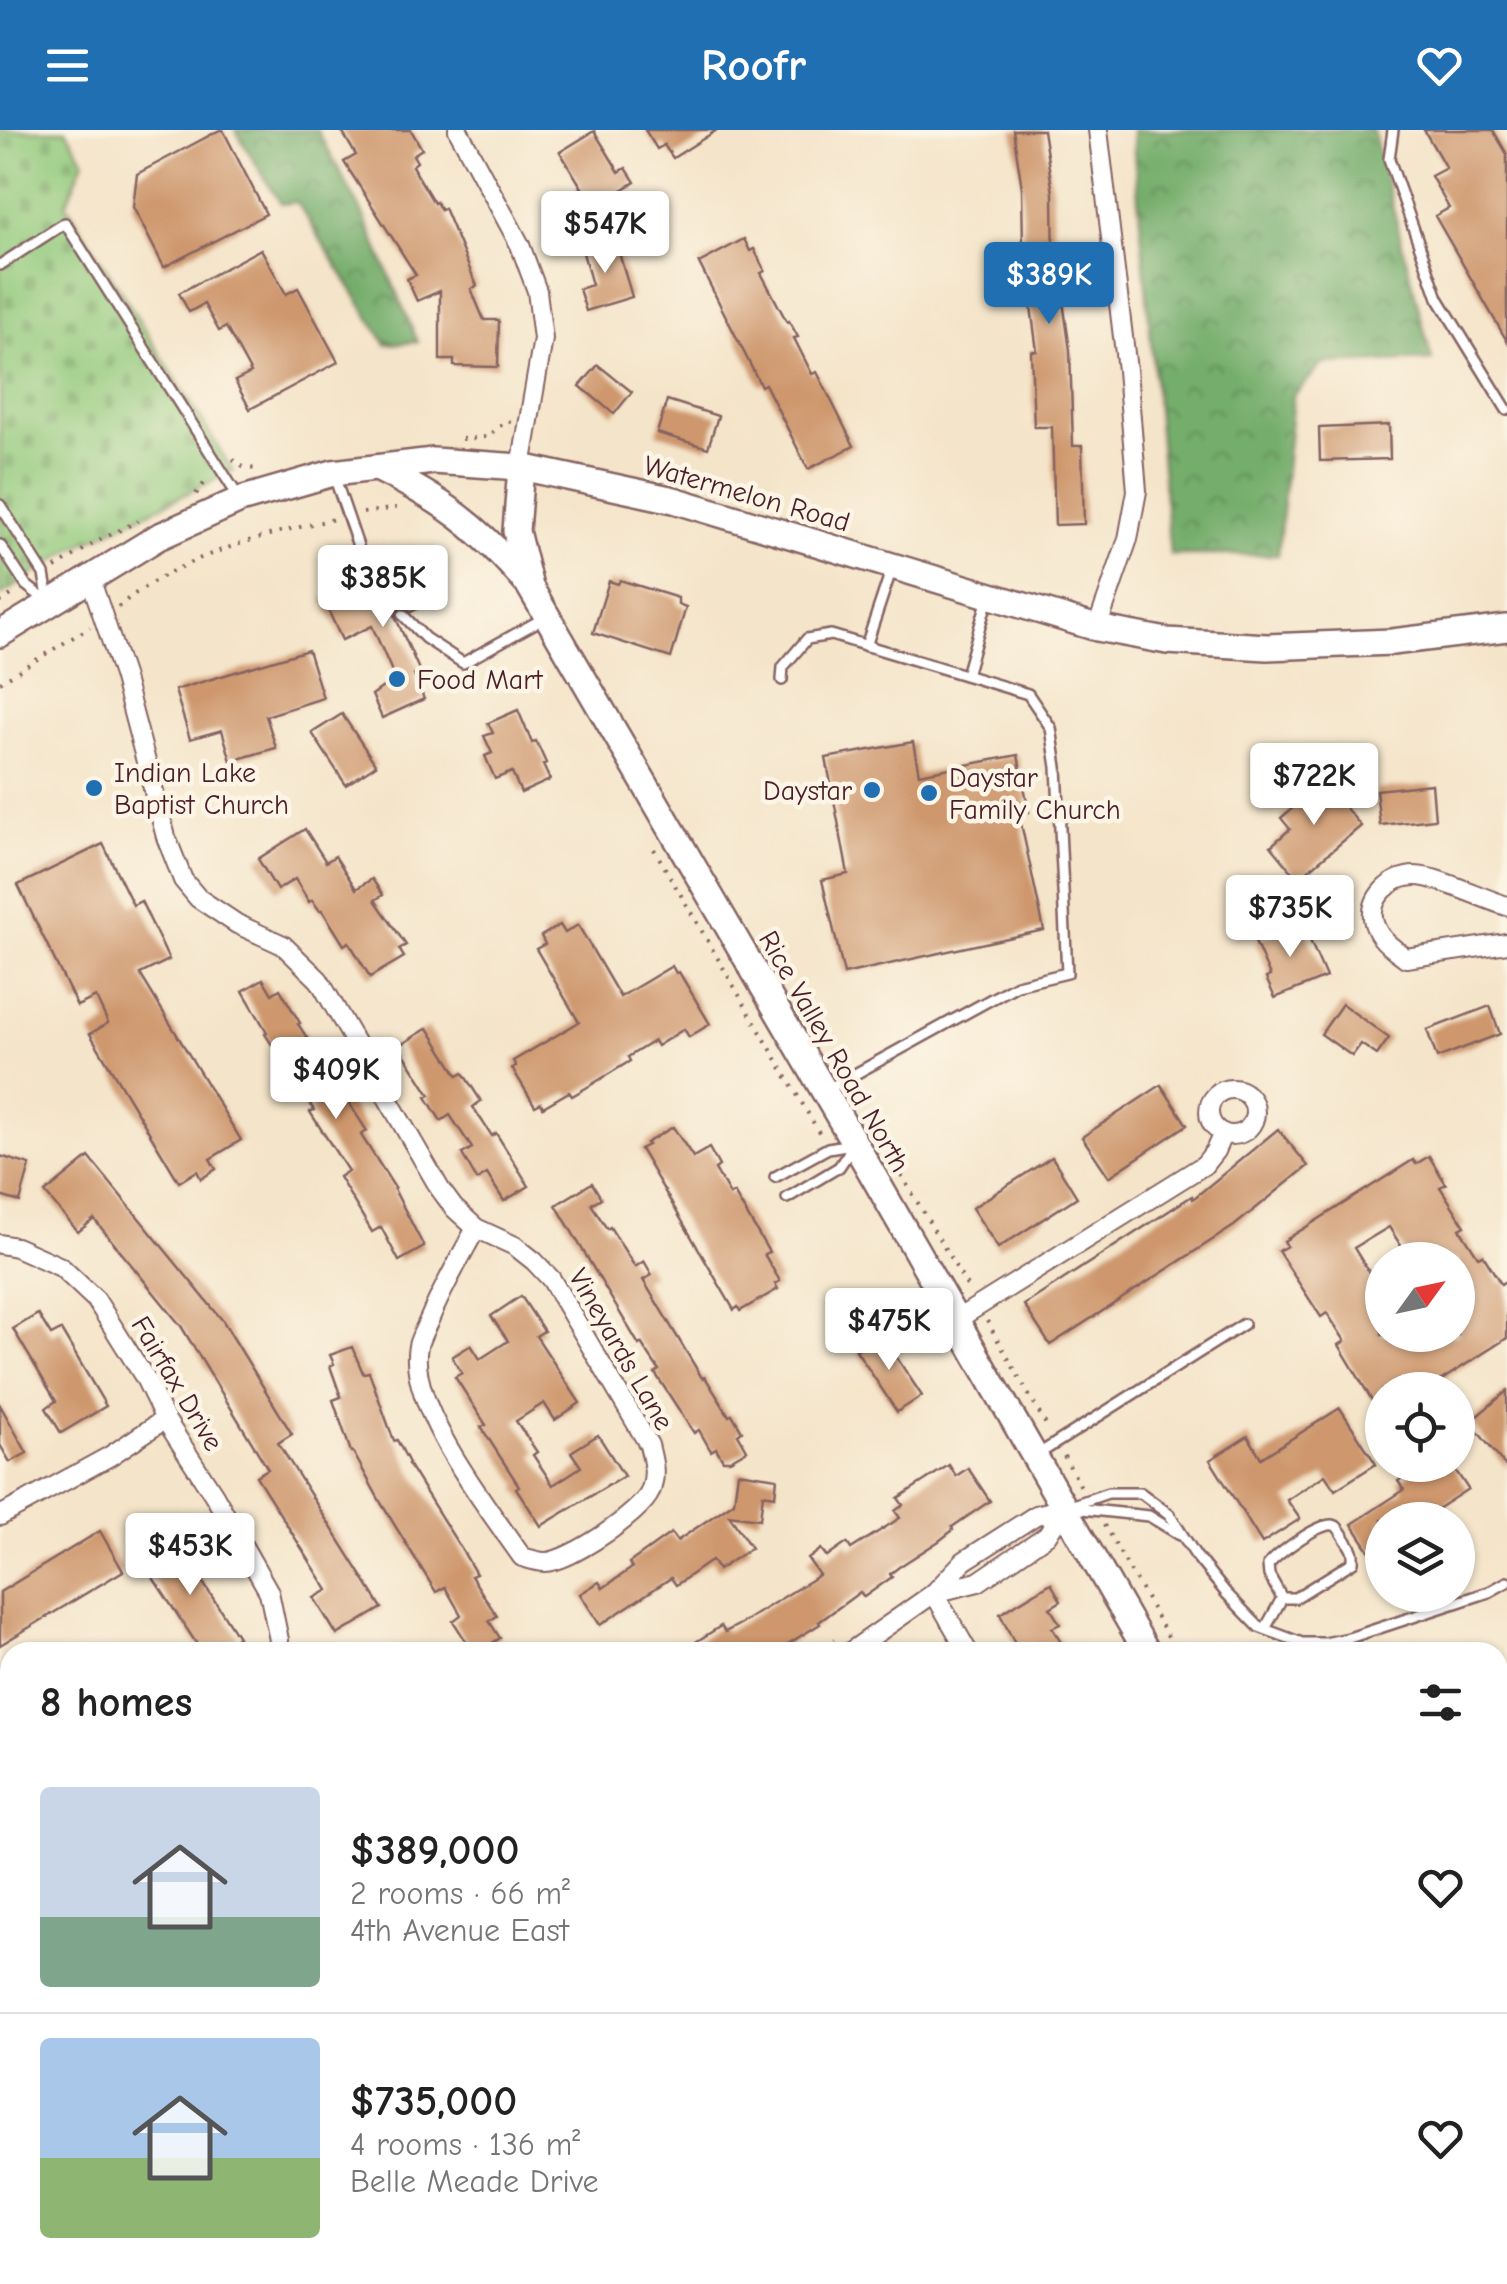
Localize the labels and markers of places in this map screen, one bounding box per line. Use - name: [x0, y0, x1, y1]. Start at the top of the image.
- pin: $547K: [535, 191, 675, 276]
- pin: $389K: [979, 242, 1119, 327]
- pin: $385K: [313, 545, 453, 630]
- place label: Food Mart: [417, 664, 543, 696]
- marker: Food Mart: [386, 668, 408, 690]
- pin: $722K: [1244, 743, 1384, 828]
- place label: Indian Lake Baptist Church: [114, 757, 289, 821]
- place label: Daystar Family Church: [949, 762, 1121, 826]
- place label: Daystar: [763, 775, 852, 807]
- marker: Indian Lake Baptist Church: [83, 777, 105, 799]
- marker: Daystar: [861, 779, 883, 801]
- marker: Daystar Family Church: [918, 782, 940, 804]
- pin: $735K: [1220, 875, 1360, 960]
- pin: $409K: [266, 1037, 406, 1122]
- pin: $475K: [819, 1288, 959, 1373]
- pin: $453K: [120, 1513, 260, 1598]

